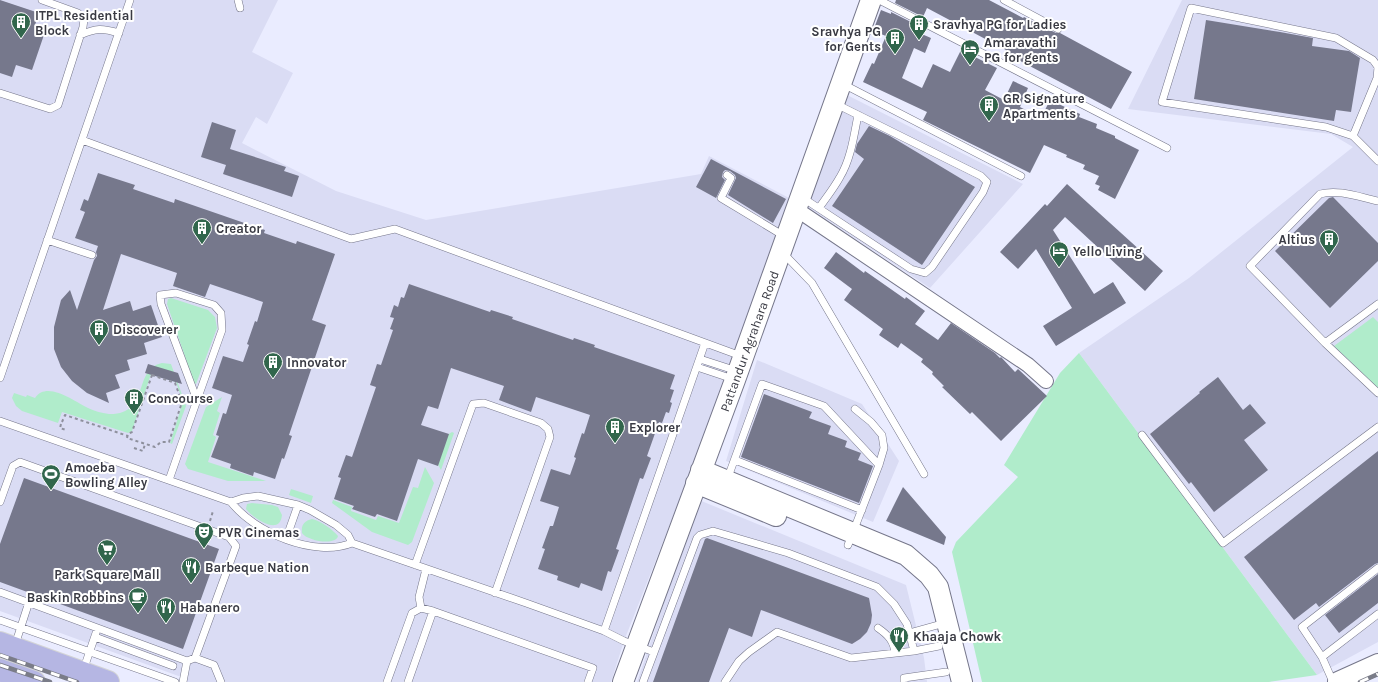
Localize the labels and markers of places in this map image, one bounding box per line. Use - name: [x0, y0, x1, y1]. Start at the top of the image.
- place label: ITPL Residential Block: [35, 8, 133, 38]
- building icon: ITPL Residential Block: [10, 11, 32, 39]
- building icon: Sravhya PG for Ladies: [908, 13, 930, 41]
- place label: Sravhya PG for Ladies: [933, 17, 1067, 32]
- place label: Sravhya PG for Gents: [811, 24, 881, 54]
- building icon: Sravhya PG for Gents: [884, 27, 906, 55]
- place label: Amaravathi PG for gents: [984, 35, 1059, 65]
- hotel icon: Amaravathi PG for gents: [959, 38, 981, 66]
- place label: GR Signature Apartments: [1003, 91, 1085, 121]
- building icon: GR Signature Apartments: [978, 94, 1000, 122]
- building icon: Creator: [191, 217, 213, 245]
- place label: Creator: [216, 221, 262, 236]
- building icon: Altius: [1318, 228, 1340, 256]
- place label: Altius: [1279, 232, 1315, 247]
- hotel icon: Yello Living: [1048, 240, 1070, 268]
- place label: Yello Living: [1073, 244, 1143, 259]
- building icon: Discoverer: [88, 318, 110, 346]
- place label: Discoverer: [113, 322, 179, 337]
- building icon: Innovator: [262, 351, 284, 379]
- place label: Innovator: [287, 355, 347, 370]
- building icon: Concourse: [123, 387, 145, 415]
- place label: Concourse: [148, 391, 213, 406]
- building icon: Explorer: [604, 416, 626, 444]
- place label: Explorer: [629, 420, 681, 435]
- place label: Amoeba Bowling Alley: [65, 460, 148, 490]
- sports icon: Amoeba Bowling Alley: [40, 463, 62, 491]
- theatre icon: PVR Cinemas: [193, 521, 215, 549]
- place label: PVR Cinemas: [218, 525, 299, 540]
- supermarket icon: Park Square Mall: [96, 538, 118, 566]
- restaurant icon: Barbeque Nation: [180, 556, 202, 584]
- place label: Barbeque Nation: [205, 560, 309, 576]
- place label: Park Square Mall: [54, 567, 160, 583]
- cafe icon: Baskin Robbins: [127, 586, 149, 614]
- place label: Baskin Robbins: [27, 590, 124, 605]
- restaurant icon: Habanero: [155, 596, 177, 624]
- place label: Habanero: [180, 600, 240, 615]
- restaurant icon: Khaaja Chowk: [888, 625, 910, 653]
- place label: Khaaja Chowk: [913, 629, 1002, 644]

